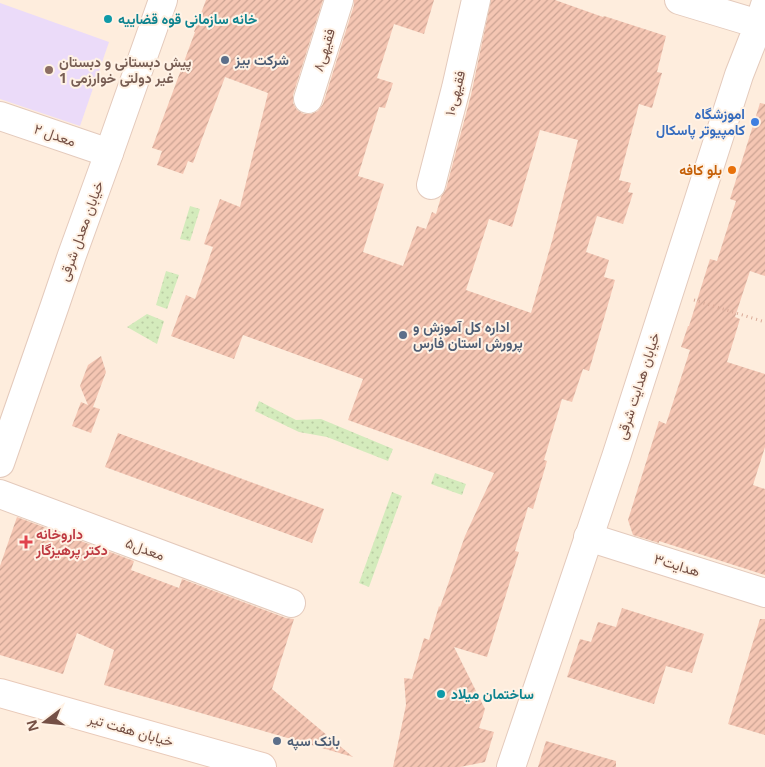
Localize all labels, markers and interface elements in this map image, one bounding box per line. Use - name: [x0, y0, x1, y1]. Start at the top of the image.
- place label: خانه سازمانی قوه قضاییه: [118, 9, 258, 28]
- marker: خانه سازمانی قوه قضاییه: [102, 13, 114, 25]
- street label: فقیهی۸: [308, 26, 339, 74]
- place label: شرکت بیز: [234, 50, 289, 69]
- place label: پیش دبستانی و دبستان غیر دولتی خوارزمی 1: [59, 52, 192, 87]
- marker: شرکت بیز: [219, 54, 231, 66]
- marker: پیش دبستانی و دبستان غیر دولتی خوارزمی 1: [43, 64, 55, 76]
- street label: فقیهی۱۰: [440, 68, 469, 117]
- place label: اموزشگاه کامپیوتر پاسکال: [656, 104, 745, 140]
- marker: اموزشگاه کامپیوتر پاسکال: [749, 116, 761, 128]
- street label: معدل ۲: [31, 119, 79, 151]
- place label: بلو کافه: [679, 160, 722, 179]
- marker: بلو کافه: [726, 164, 738, 176]
- street label: خیابان معدل شرقی: [54, 178, 108, 284]
- place label: اداره کل آموزش و پرورش استان فارس: [413, 317, 523, 353]
- marker: اداره کل آموزش و پرورش استان فارس: [397, 329, 409, 341]
- street label: خیابان هدایت شرقی: [611, 330, 664, 442]
- place label: داروخانه دکتر پرهیزگار: [35, 524, 108, 560]
- street label: معدل۵: [123, 533, 167, 565]
- marker: داروخانه دکتر پرهیزگار: [20, 536, 32, 548]
- street label: هدایت۳: [652, 549, 703, 581]
- place label: ساختمان میلاد: [451, 684, 534, 703]
- marker: ساختمان میلاد: [435, 688, 447, 700]
- north arrow: [20, 697, 70, 747]
- street label: خیابان هفت تیر: [85, 708, 176, 751]
- text: N: [21, 718, 43, 734]
- place label: بانک سپه: [287, 731, 340, 751]
- marker: بانک سپه: [271, 735, 283, 747]

